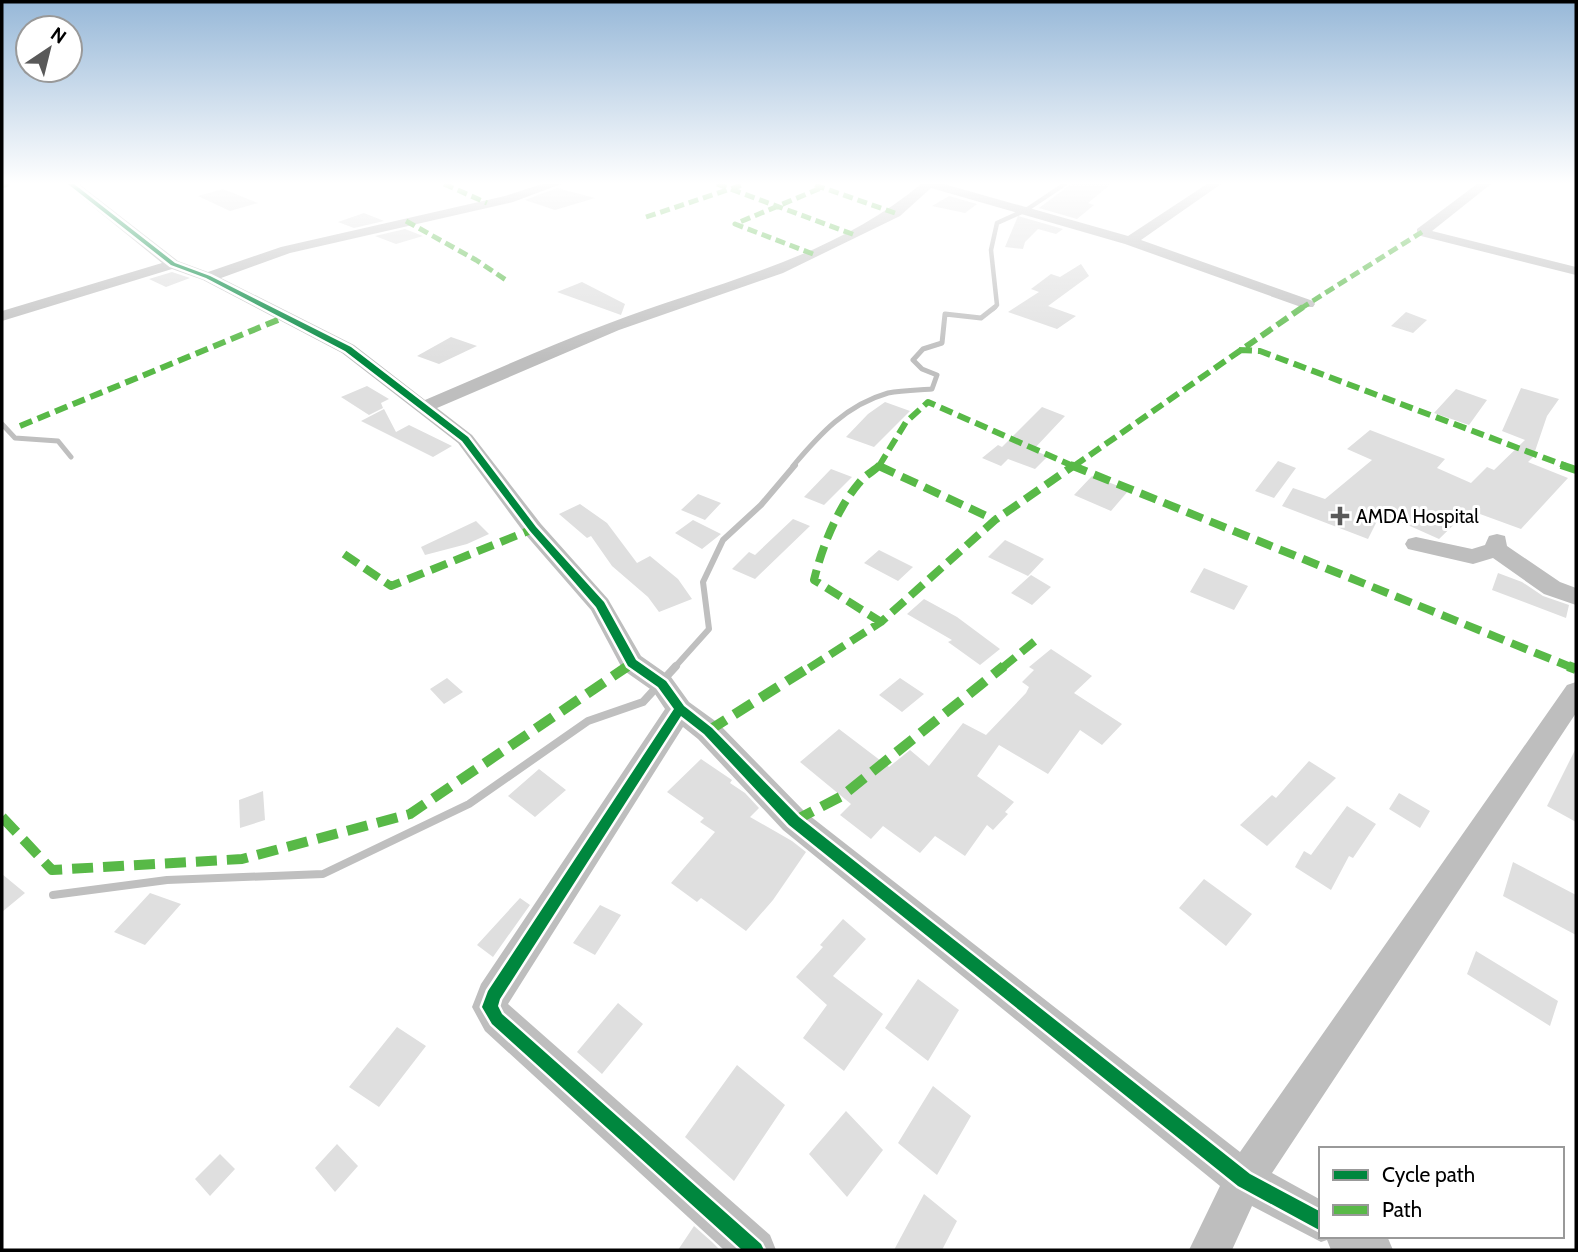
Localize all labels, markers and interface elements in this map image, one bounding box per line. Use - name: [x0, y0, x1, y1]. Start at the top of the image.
- north arrow: [14, 14, 84, 84]
- text: N: [46, 22, 71, 49]
- place label: AMDA Hospital: [1356, 505, 1479, 528]
- marker: AMDA Hospital: [1330, 506, 1350, 526]
- legend: [1319, 1147, 1564, 1238]
- text: Cycle path: [1382, 1162, 1475, 1187]
- text: Path: [1382, 1197, 1422, 1222]

